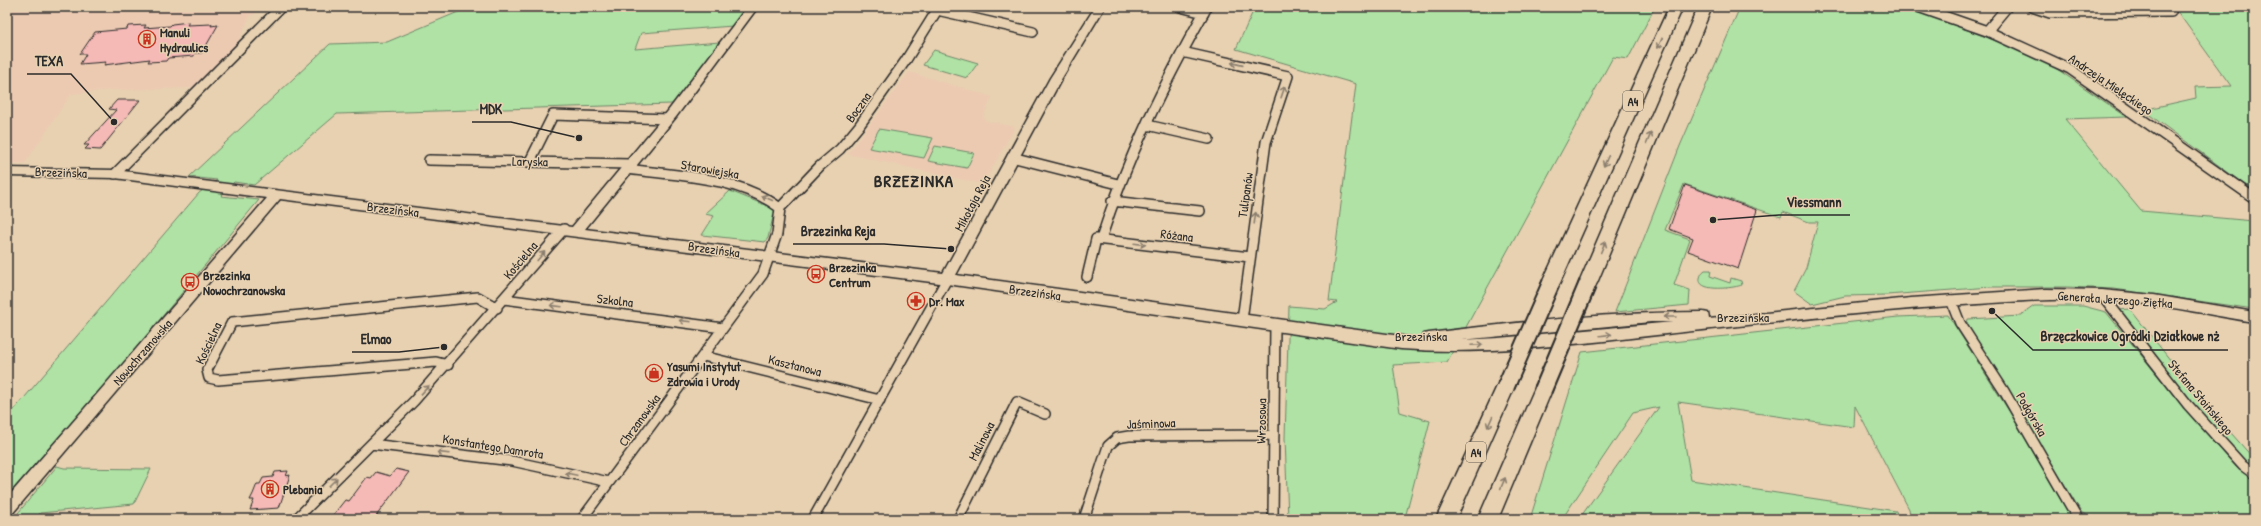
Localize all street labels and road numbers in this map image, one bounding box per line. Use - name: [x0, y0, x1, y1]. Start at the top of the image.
- street label: Andrzeja Mielęckiego: [2065, 49, 2157, 119]
- street label: Boczna: [841, 88, 875, 126]
- road number: A4: [1623, 91, 1643, 111]
- street label: Laryska: [512, 152, 548, 170]
- street label: Starowiejska: [680, 155, 740, 183]
- street label: Brzezińska: [35, 162, 87, 182]
- street label: Tulipanów: [1233, 171, 1257, 219]
- street label: Mikołaja Reja: [950, 172, 994, 234]
- street label: Brzezińska: [366, 197, 420, 221]
- street label: Różana: [1160, 224, 1194, 246]
- street label: Brzezińska: [687, 236, 741, 262]
- street label: Kościelna: [499, 237, 541, 283]
- street label: Brzezińska: [1008, 279, 1062, 305]
- street label: Generała Jerzego Ziętka: [2057, 286, 2173, 312]
- street label: Szkolna: [596, 289, 634, 311]
- street label: Brzezińska: [1717, 308, 1769, 326]
- street label: Nowochrzanowska: [108, 315, 176, 389]
- street label: Kościelna: [190, 319, 226, 367]
- street label: Brzezińska: [1395, 327, 1447, 345]
- street label: Kasztanowa: [766, 350, 824, 380]
- street label: Stefana Stoińskiego: [2164, 355, 2238, 439]
- street label: Podgórska: [2012, 389, 2052, 439]
- street label: Chrzanowska: [614, 390, 664, 450]
- street label: Wrzosowa: [1252, 398, 1270, 444]
- street label: Jaśminowa: [1126, 413, 1176, 433]
- street label: Malinowa: [964, 418, 998, 464]
- street label: Konstantego Damrota: [441, 429, 545, 463]
- road number: A4: [1466, 442, 1486, 462]

